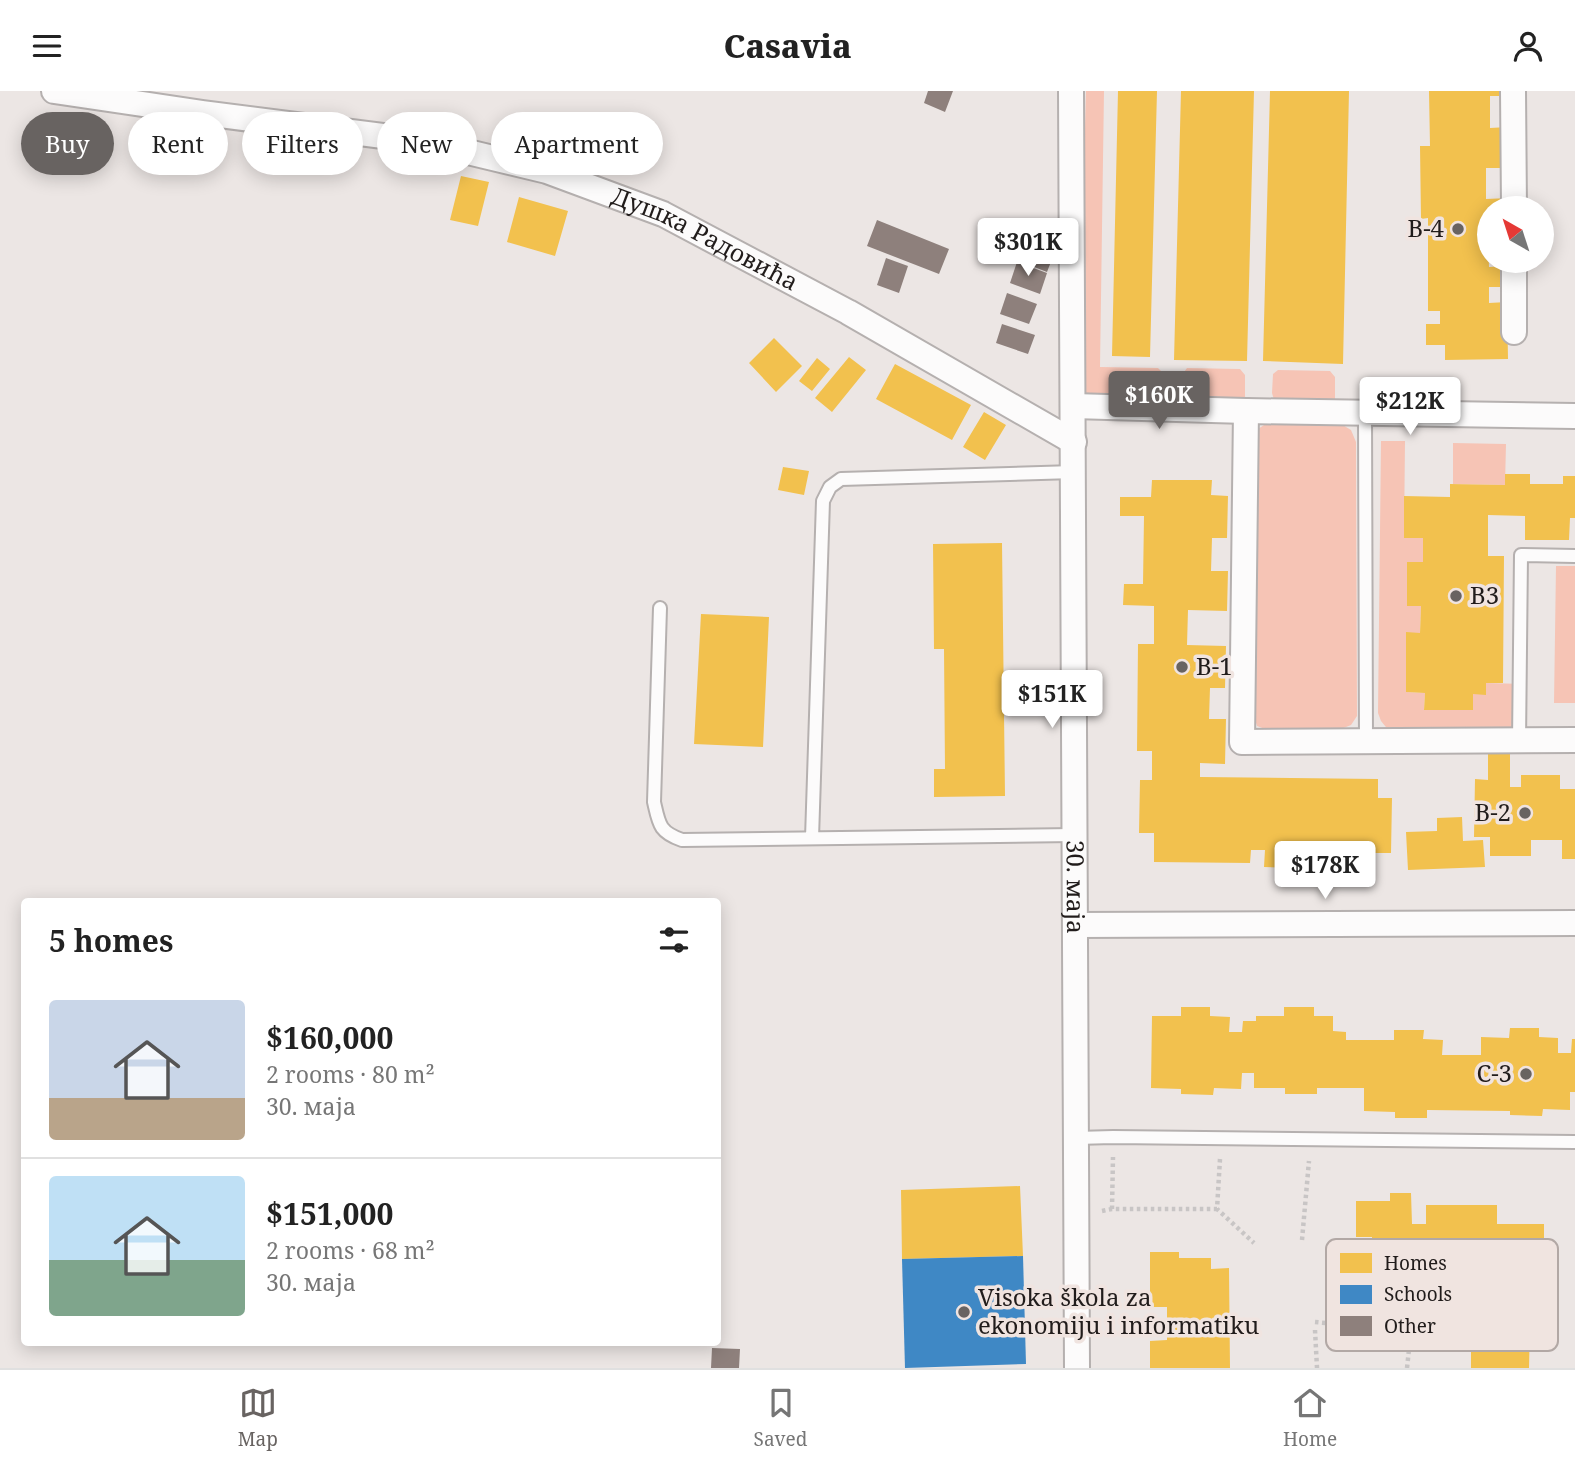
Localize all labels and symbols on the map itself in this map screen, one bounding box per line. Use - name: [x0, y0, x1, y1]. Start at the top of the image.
- street label: Душка Радовића: [607, 178, 804, 298]
- north arrow: [1477, 196, 1554, 273]
- place label: B-4: [1407, 211, 1445, 244]
- pin: $301K: [979, 219, 1077, 278]
- marker: B-4: [1450, 221, 1466, 237]
- pin: $160K: [1110, 371, 1208, 431]
- pin: $212K: [1361, 377, 1459, 437]
- place label: B3: [1470, 578, 1499, 611]
- marker: B3: [1448, 588, 1464, 604]
- place label: B-1: [1196, 649, 1233, 682]
- marker: B-1: [1174, 659, 1190, 675]
- pin: $151K: [1003, 671, 1101, 730]
- place label: B-2: [1474, 795, 1511, 828]
- marker: B-2: [1517, 805, 1533, 821]
- street label: 30. маја: [1060, 840, 1093, 934]
- pin: $178K: [1276, 841, 1374, 901]
- place label: C-3: [1476, 1056, 1512, 1089]
- marker: C-3: [1518, 1066, 1534, 1082]
- legend: [1326, 1239, 1558, 1351]
- text: Homes: [1384, 1250, 1447, 1276]
- place label: Visoka škola za ekonomiju i informatiku: [978, 1280, 1259, 1341]
- text: Schools: [1384, 1281, 1452, 1307]
- marker: Visoka škola za ekonomiju i informatiku: [956, 1304, 972, 1320]
- text: Other: [1384, 1313, 1436, 1339]

